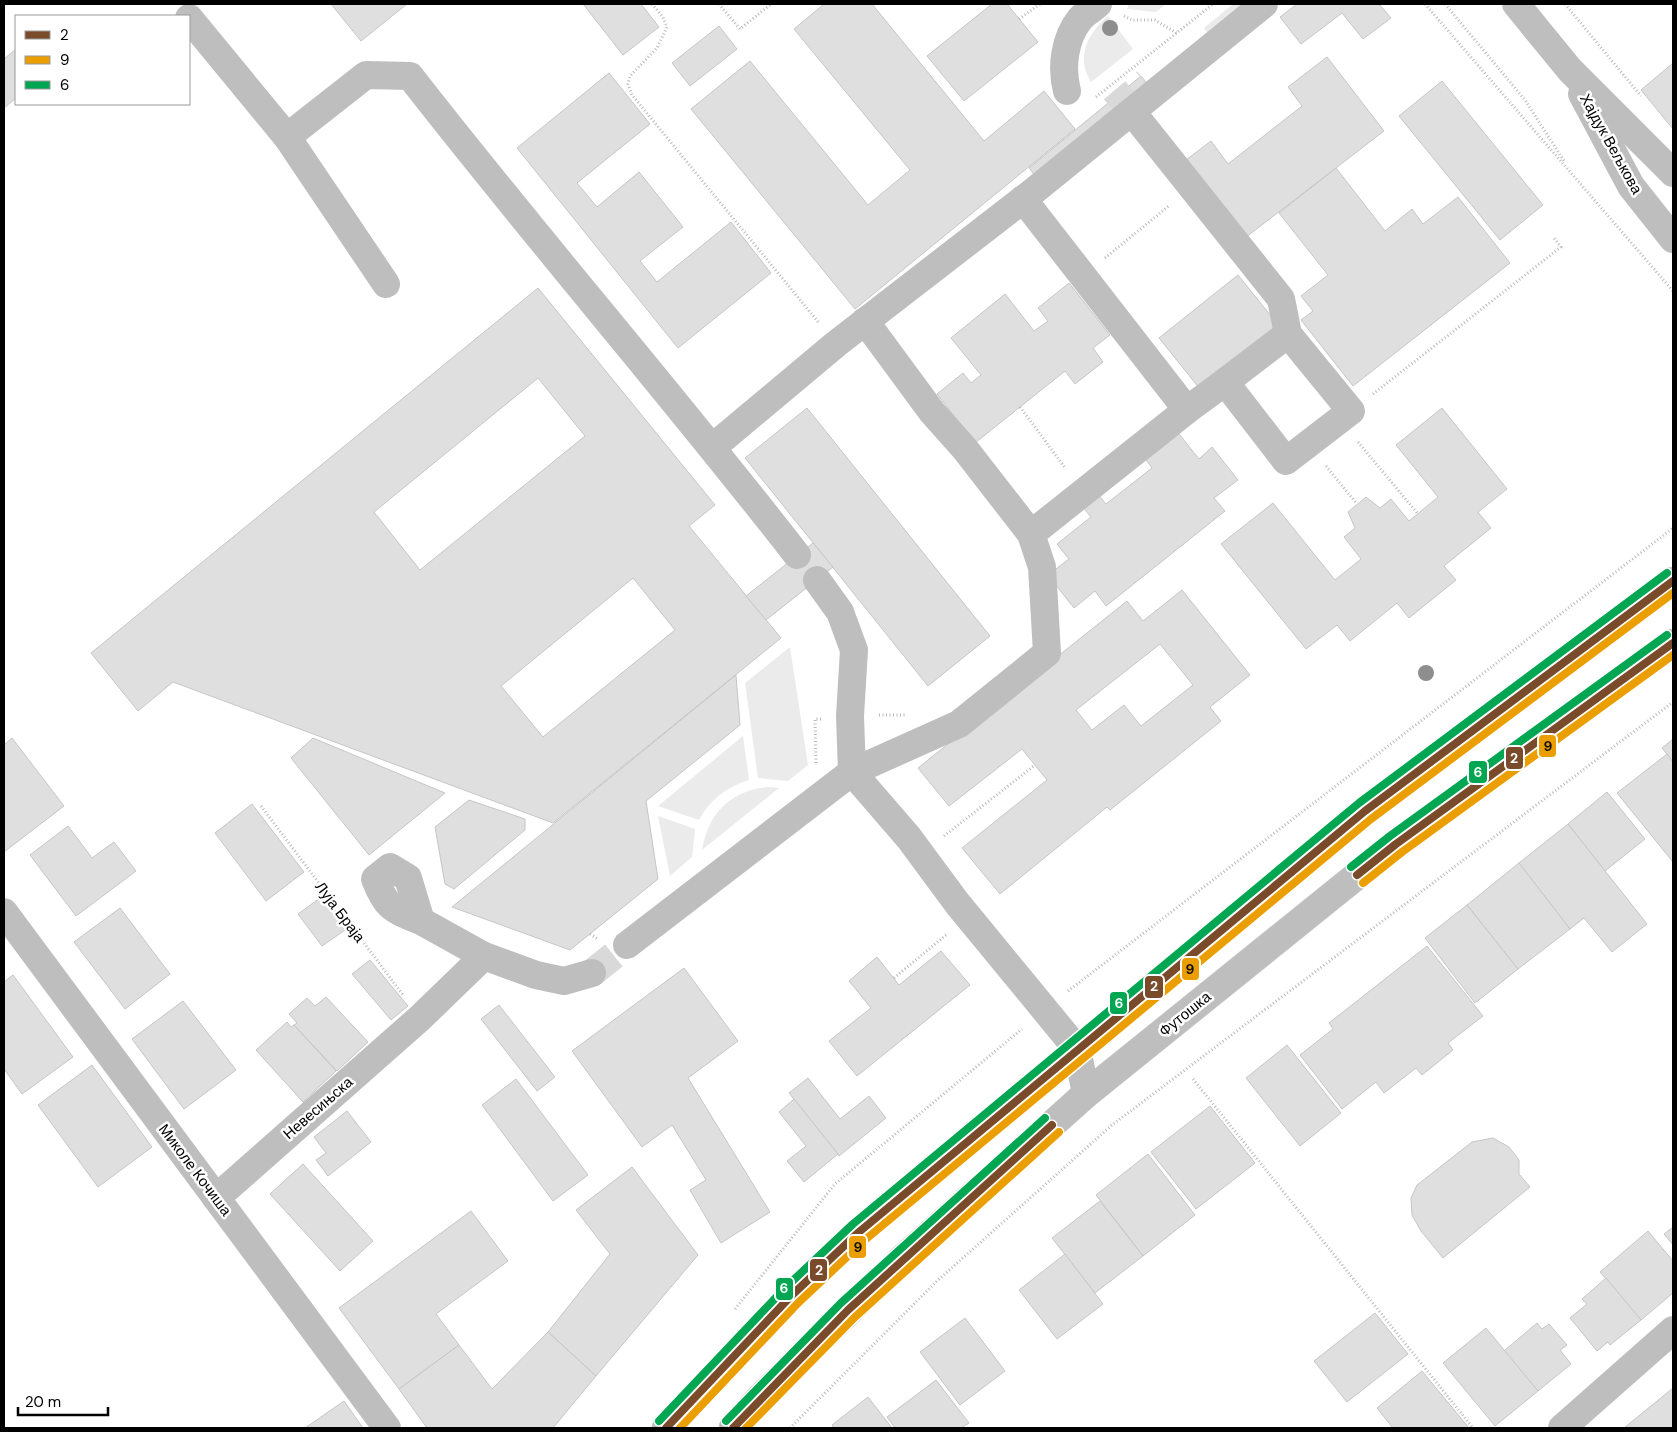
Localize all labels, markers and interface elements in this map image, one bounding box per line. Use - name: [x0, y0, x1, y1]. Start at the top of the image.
- legend: [15, 15, 190, 105]
- text: 2: [60, 25, 69, 45]
- text: 9: [60, 50, 69, 70]
- text: 6: [60, 75, 69, 95]
- street label: Хајдук Вељкова: [1575, 90, 1647, 198]
- line badge: 9: [1538, 734, 1557, 758]
- text: 9: [1544, 737, 1553, 755]
- line badge: 2: [1505, 746, 1524, 770]
- text: 2: [1510, 749, 1518, 767]
- line badge: 6: [1468, 760, 1488, 784]
- text: 6: [1474, 763, 1483, 781]
- street label: Луја Браја: [311, 877, 370, 947]
- line badge: 9: [1181, 957, 1200, 981]
- text: 9: [1186, 960, 1195, 978]
- line badge: 2: [1144, 975, 1164, 999]
- text: 2: [1150, 977, 1158, 995]
- street label: Футошка: [1155, 987, 1216, 1041]
- line badge: 6: [1109, 991, 1128, 1015]
- text: 6: [1115, 994, 1124, 1012]
- street label: Невесињска: [279, 1072, 358, 1144]
- street label: Миколе Кочиша: [154, 1120, 236, 1220]
- line badge: 9: [848, 1235, 867, 1259]
- text: 9: [854, 1238, 863, 1256]
- line badge: 2: [809, 1258, 828, 1282]
- text: 2: [815, 1261, 823, 1279]
- line badge: 6: [775, 1277, 794, 1301]
- text: 6: [780, 1279, 789, 1297]
- scale bar: [18, 1384, 108, 1416]
- text: 20 m: [25, 1392, 61, 1412]

